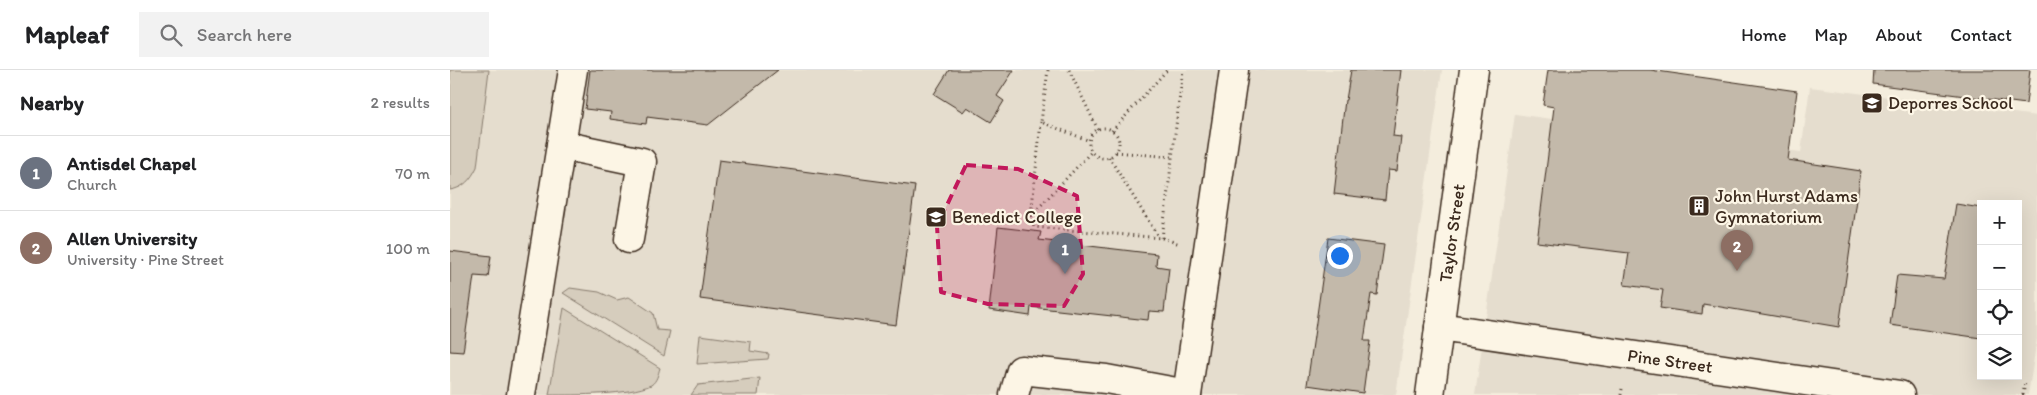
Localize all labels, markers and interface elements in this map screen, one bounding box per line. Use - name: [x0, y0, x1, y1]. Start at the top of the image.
- search box: [139, 12, 489, 57]
- text: Mapleaf: [25, 20, 109, 49]
- icon: search: [157, 21, 185, 49]
- text: Search here: [197, 23, 292, 46]
- text: Home: [1741, 24, 1787, 46]
- text: Map: [1815, 24, 1848, 46]
- text: About: [1876, 24, 1922, 46]
- text: Contact: [1950, 24, 2012, 46]
- text: Nearby: [20, 90, 84, 115]
- school or university icon: Deporres School: [1860, 91, 1884, 115]
- place label: Deporres School: [1888, 92, 2013, 114]
- text: 2 results: [370, 93, 430, 112]
- text: Antisdel Chapel: [67, 152, 196, 175]
- text: 1: [32, 164, 40, 183]
- text: 70 m: [395, 164, 430, 183]
- text: Church: [67, 175, 117, 194]
- street label: Taylor Street: [1434, 182, 1470, 284]
- place label: John Hurst Adams Gymnatorium: [1715, 185, 1858, 228]
- building icon: John Hurst Adams Gymnatorium: [1687, 194, 1711, 218]
- map controls: [1977, 200, 2022, 380]
- button: +: [1977, 200, 2022, 245]
- school or university icon: Benedict College: [924, 205, 948, 229]
- place label: Benedict College: [952, 206, 1082, 228]
- text: Allen University: [67, 227, 197, 250]
- pin: 2: [1721, 230, 1753, 271]
- pin: 1: [1049, 233, 1081, 274]
- text: 2: [32, 239, 40, 258]
- text: 100 m: [386, 239, 430, 258]
- your location: [1327, 243, 1353, 269]
- button: −: [1977, 245, 2022, 290]
- text: University · Pine Street: [67, 250, 224, 269]
- button: locate: [1977, 290, 2022, 335]
- button: layers: [1977, 335, 2022, 380]
- street label: Pine Street: [1626, 344, 1714, 378]

